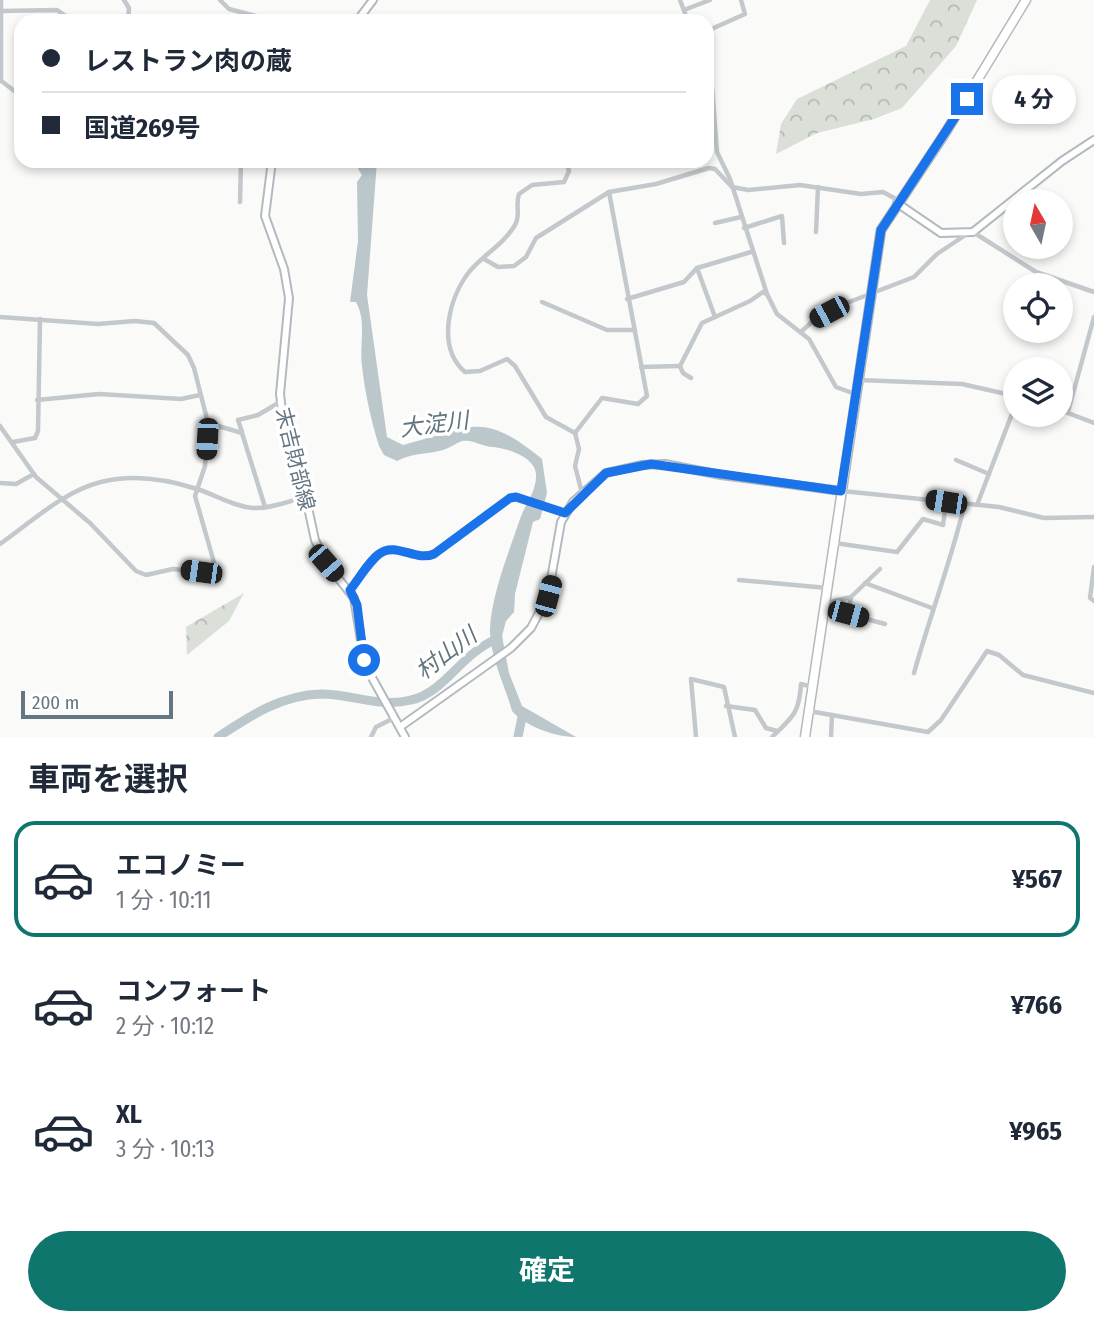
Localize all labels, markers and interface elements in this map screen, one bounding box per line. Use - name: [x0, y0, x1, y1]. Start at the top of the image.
- text: レストラン肉の蔵: [84, 46, 292, 77]
- callout: 4 分: [992, 74, 1076, 124]
- route end: [951, 83, 983, 115]
- text: 4 分: [1014, 85, 1054, 113]
- text: 国道269号: [84, 113, 201, 144]
- north arrow: [1003, 189, 1073, 259]
- map controls: [1003, 189, 1073, 427]
- button: locate: [1003, 273, 1073, 343]
- car: [806, 293, 853, 331]
- button: layers: [1003, 357, 1073, 427]
- street label: 末吉財部線: [270, 405, 320, 513]
- water label: 大淀川: [398, 406, 473, 442]
- car: [196, 417, 219, 461]
- car: [924, 488, 969, 516]
- car: [305, 540, 348, 586]
- car: [179, 559, 224, 585]
- car: [533, 573, 564, 619]
- car: [825, 598, 872, 630]
- water label: 村山川: [410, 619, 484, 685]
- route start: [348, 644, 380, 676]
- scale bar: [21, 688, 173, 720]
- text: 200 m: [32, 691, 79, 714]
- text: 車両を選択: [28, 760, 188, 798]
- icon: car: [32, 848, 95, 911]
- text: エコノミー: [116, 850, 246, 881]
- text: ¥567: [1012, 864, 1062, 895]
- text: 1 分 · 10:11: [116, 886, 212, 914]
- icon: car: [32, 974, 95, 1037]
- text: コンフォート: [116, 976, 271, 1007]
- text: ¥766: [1011, 990, 1062, 1021]
- text: 2 分 · 10:12: [116, 1012, 214, 1040]
- text: XL: [116, 1099, 142, 1130]
- icon: car: [32, 1100, 95, 1163]
- text: ¥965: [1009, 1116, 1062, 1147]
- text: 3 分 · 10:13: [116, 1135, 215, 1163]
- button: 確定: [28, 1231, 1066, 1311]

